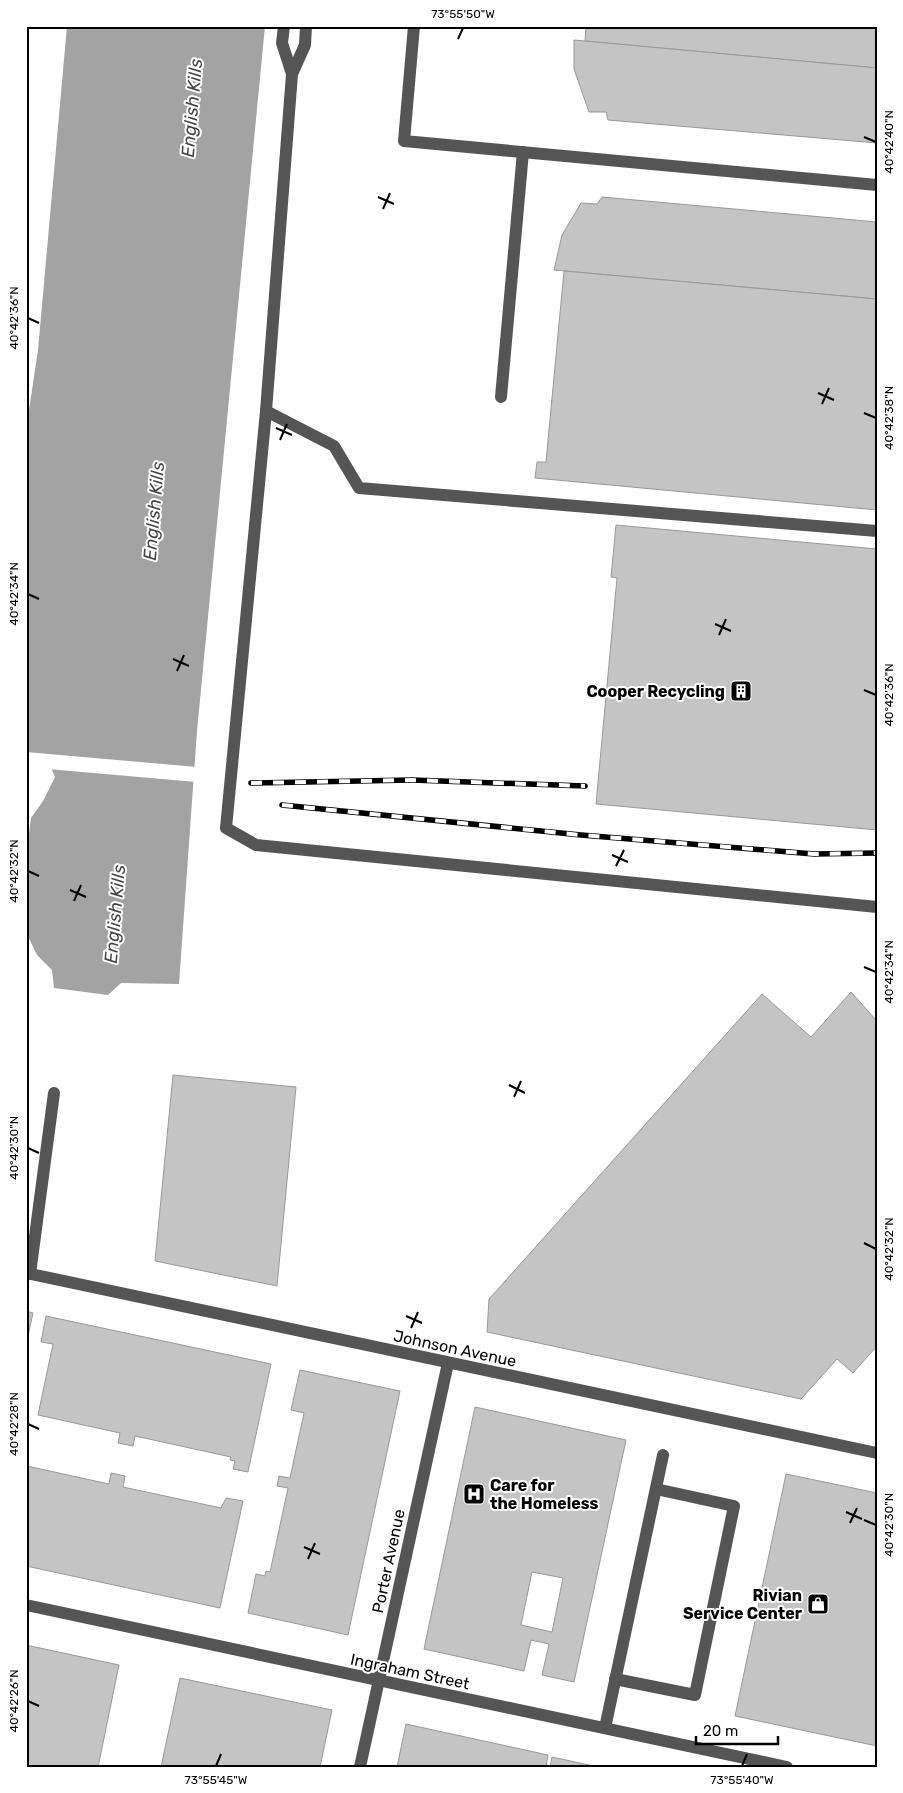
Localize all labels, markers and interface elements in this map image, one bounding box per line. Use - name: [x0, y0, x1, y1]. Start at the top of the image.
- text: 73°55'50"W: [431, 7, 495, 21]
- water label: English Kills: [177, 58, 207, 158]
- text: 40°42'40"N: [882, 110, 896, 174]
- text: 40°42'36"N: [7, 286, 21, 350]
- text: 40°42'38"N: [882, 386, 896, 450]
- water label: English Kills: [139, 461, 169, 561]
- text: 40°42'34"N: [7, 562, 21, 626]
- text: 40°42'36"N: [882, 663, 896, 727]
- building icon: Cooper Recycling: [729, 679, 753, 703]
- place label: Cooper Recycling: [586, 682, 725, 701]
- text: 40°42'32"N: [7, 839, 21, 903]
- water label: English Kills: [100, 864, 130, 964]
- text: 40°42'34"N: [882, 940, 896, 1004]
- text: 40°42'30"N: [7, 1116, 21, 1180]
- text: 40°42'32"N: [882, 1217, 896, 1281]
- street label: Johnson Avenue: [392, 1326, 518, 1371]
- text: 40°42'28"N: [7, 1392, 21, 1456]
- place label: Care for the Homeless: [490, 1476, 599, 1513]
- hospital icon: Care for the Homeless: [462, 1482, 486, 1506]
- text: 40°42'30"N: [882, 1493, 896, 1557]
- street label: Porter Avenue: [368, 1507, 409, 1615]
- place label: Rivian Service Center: [683, 1586, 803, 1623]
- shop icon: Rivian Service Center: [806, 1592, 830, 1616]
- street label: Ingraham Street: [349, 1650, 471, 1693]
- text: 40°42'26"N: [7, 1669, 21, 1733]
- scale bar: [696, 1713, 778, 1745]
- text: 20 m: [703, 1722, 738, 1740]
- text: 73°55'45"W: [185, 1773, 248, 1787]
- text: 73°55'40"W: [710, 1773, 774, 1787]

